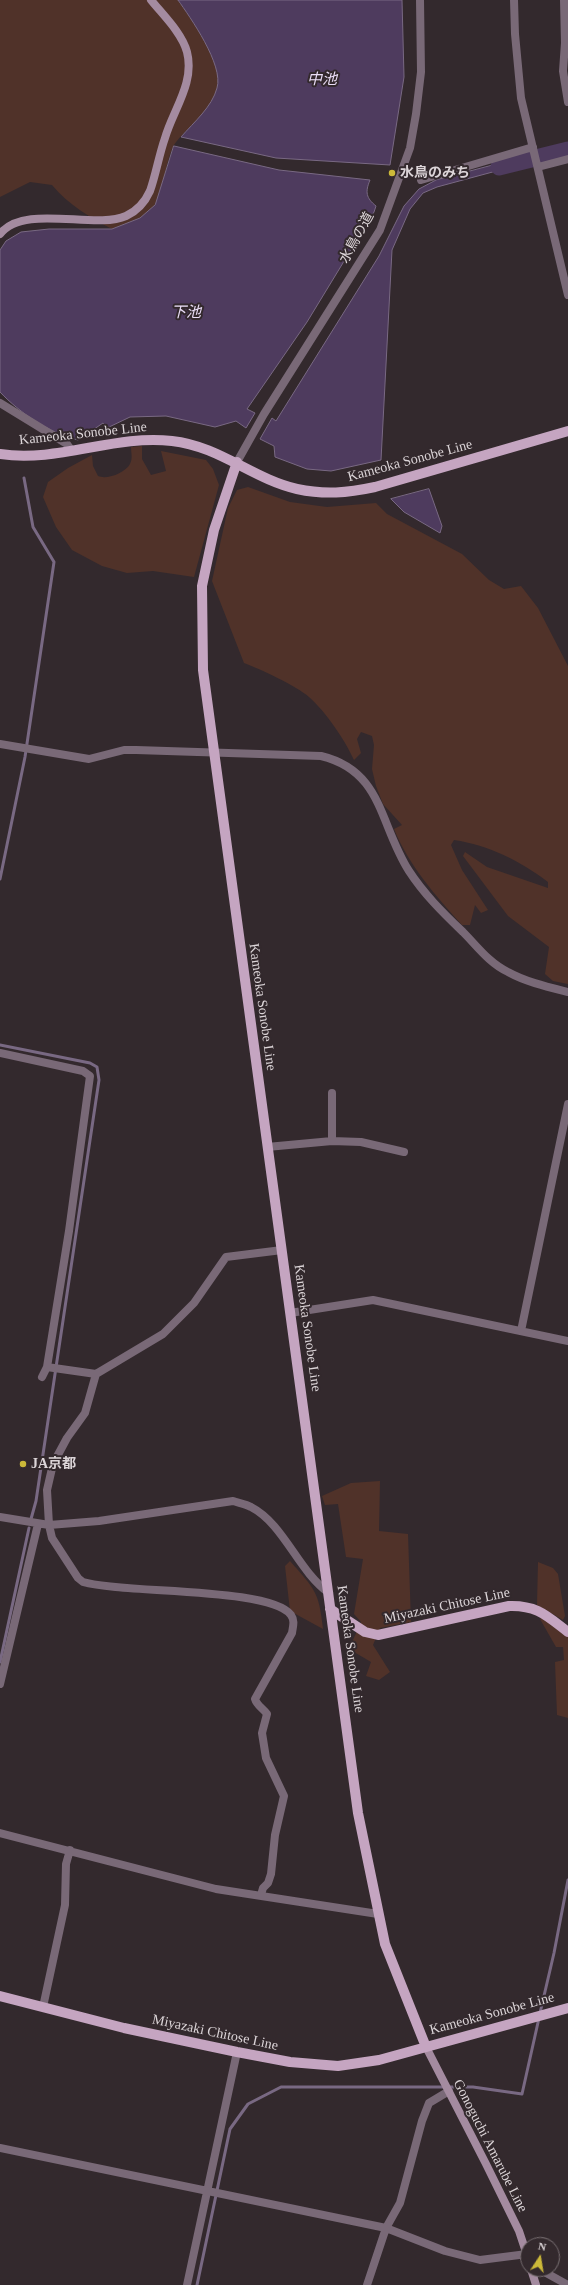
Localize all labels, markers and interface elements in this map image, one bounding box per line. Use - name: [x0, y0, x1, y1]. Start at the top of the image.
- water label: 中池: [307, 71, 337, 89]
- place label: 水鳥のみち: [400, 165, 470, 181]
- marker: 水鳥のみち: [387, 168, 397, 178]
- street label: 水鳥の道: [336, 209, 378, 267]
- water label: 下池: [171, 304, 201, 322]
- street label: Kameoka Sonobe Line: [18, 419, 148, 449]
- street label: Kameoka Sonobe Line: [346, 436, 474, 486]
- street label: Kameoka Sonobe Line: [245, 942, 279, 1072]
- street label: Kameoka Sonobe Line: [290, 1263, 324, 1393]
- place label: JA京都: [31, 1456, 76, 1472]
- marker: JA京都: [18, 1459, 28, 1469]
- street label: Kameoka Sonobe Line: [333, 1584, 367, 1714]
- street label: Miyazaki Chitose Line: [383, 1584, 511, 1628]
- street label: Kameoka Sonobe Line: [428, 1989, 556, 2039]
- street label: Miyazaki Chitose Line: [151, 2011, 279, 2055]
- street label: Gonoguchi Amarube Line: [449, 2077, 531, 2215]
- north arrow: [520, 2237, 560, 2277]
- text: N: [537, 2240, 547, 2253]

